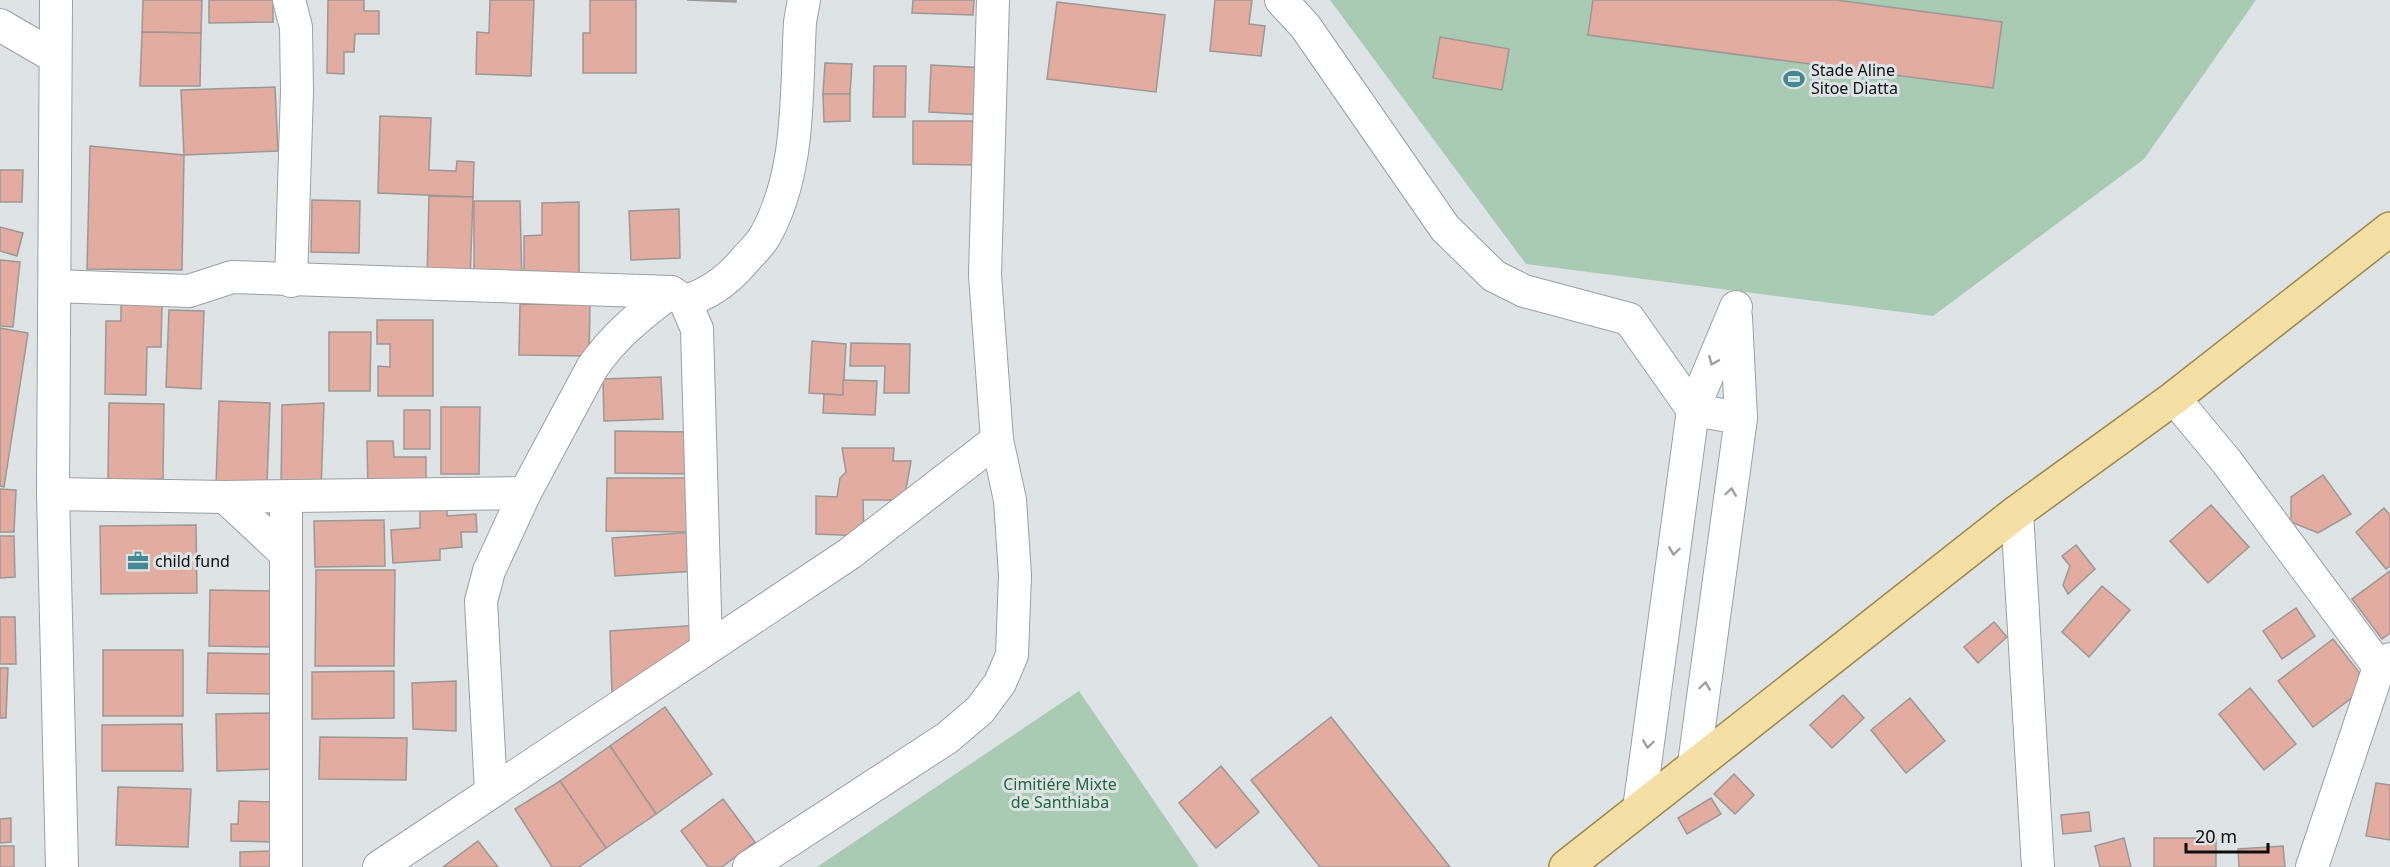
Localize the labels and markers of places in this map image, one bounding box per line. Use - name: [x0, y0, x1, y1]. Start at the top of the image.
- place label: Stade Aline Sitoe Diatta: [1811, 59, 1898, 99]
- sports icon: Stade Aline Sitoe Diatta: [1782, 67, 1806, 91]
- office icon: child fund: [126, 549, 150, 573]
- place label: child fund: [155, 550, 230, 572]

